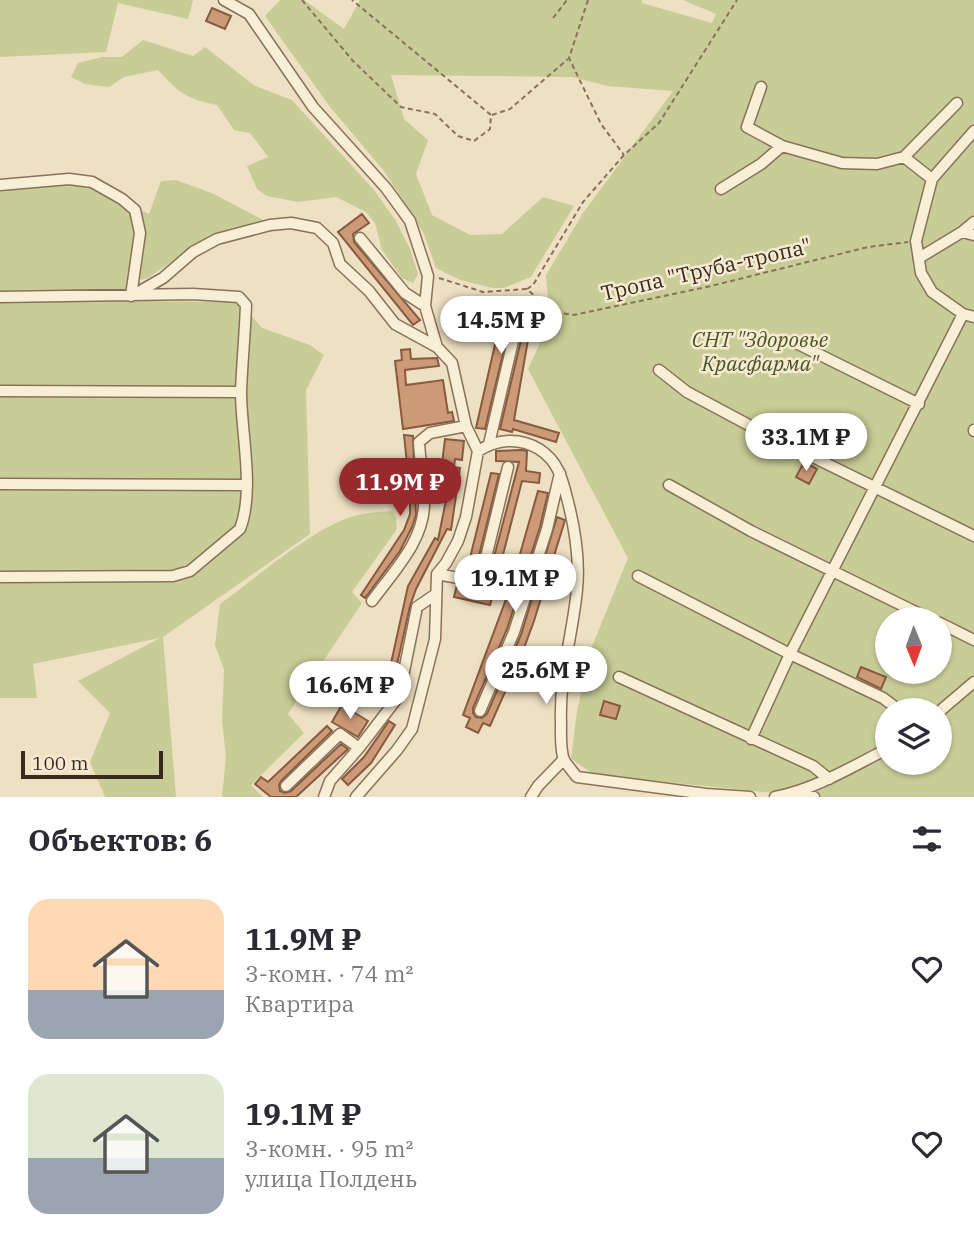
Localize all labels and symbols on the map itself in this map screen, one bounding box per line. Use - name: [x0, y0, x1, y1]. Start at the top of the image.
- street label: Тропа "Труба-тропа": [598, 231, 814, 307]
- pin: 14.5M ₽: [436, 296, 566, 356]
- park label: СНТ "Здоровье Красфарма": [692, 325, 829, 377]
- pin: 33.1M ₽: [741, 414, 871, 473]
- pin: 11.9M ₽: [335, 458, 465, 518]
- pin: 19.1M ₽: [450, 554, 580, 614]
- north arrow: [875, 607, 952, 684]
- pin: 25.6M ₽: [481, 646, 611, 706]
- pin: 16.6M ₽: [285, 662, 415, 721]
- scale bar: [21, 748, 163, 780]

